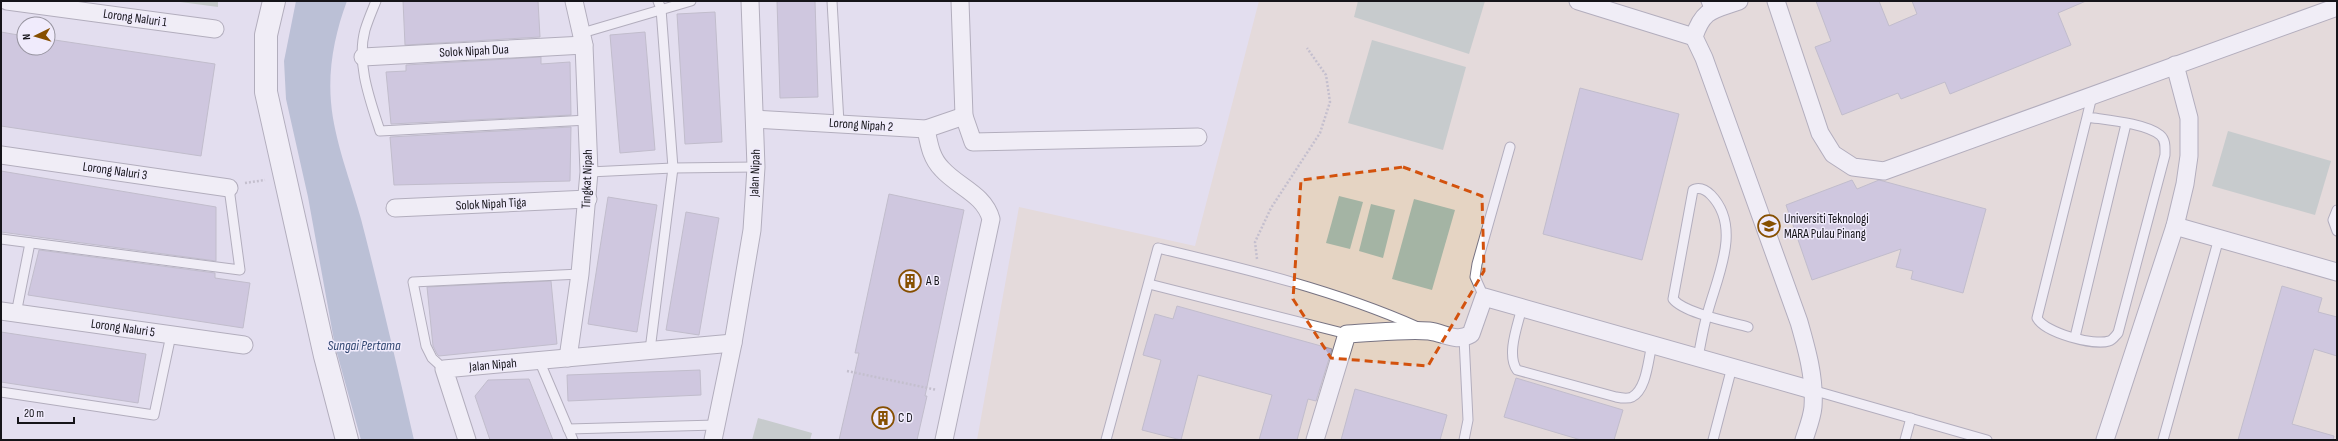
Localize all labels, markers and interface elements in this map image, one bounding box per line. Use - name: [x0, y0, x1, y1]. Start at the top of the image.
- street label: Lorong Naluri 1: [102, 6, 168, 30]
- north arrow: [16, 16, 56, 56]
- text: N: [20, 33, 33, 40]
- street label: Solok Nipah Dua: [439, 41, 509, 61]
- street label: Lorong Nipah 2: [828, 115, 894, 135]
- street label: Tingkat Nipah: [578, 149, 596, 209]
- street label: Jalan Nipah: [746, 149, 764, 198]
- street label: Lorong Naluri 3: [82, 159, 148, 183]
- street label: Solok Nipah Tiga: [455, 194, 527, 214]
- place label: Universiti Teknologi MARA Pulau Pinang: [1784, 211, 1869, 242]
- school or university icon: Universiti Teknologi MARA Pulau Pinang: [1756, 213, 1782, 239]
- building icon: A B: [897, 268, 923, 294]
- place label: A B: [925, 273, 940, 289]
- street label: Lorong Naluri 5: [90, 316, 156, 340]
- water label: Sungai Pertama: [327, 337, 401, 354]
- street label: Jalan Nipah: [468, 355, 517, 375]
- scale bar: [18, 399, 74, 425]
- building icon: C D: [870, 405, 896, 431]
- text: 20 m: [24, 406, 44, 421]
- place label: C D: [898, 410, 913, 426]

